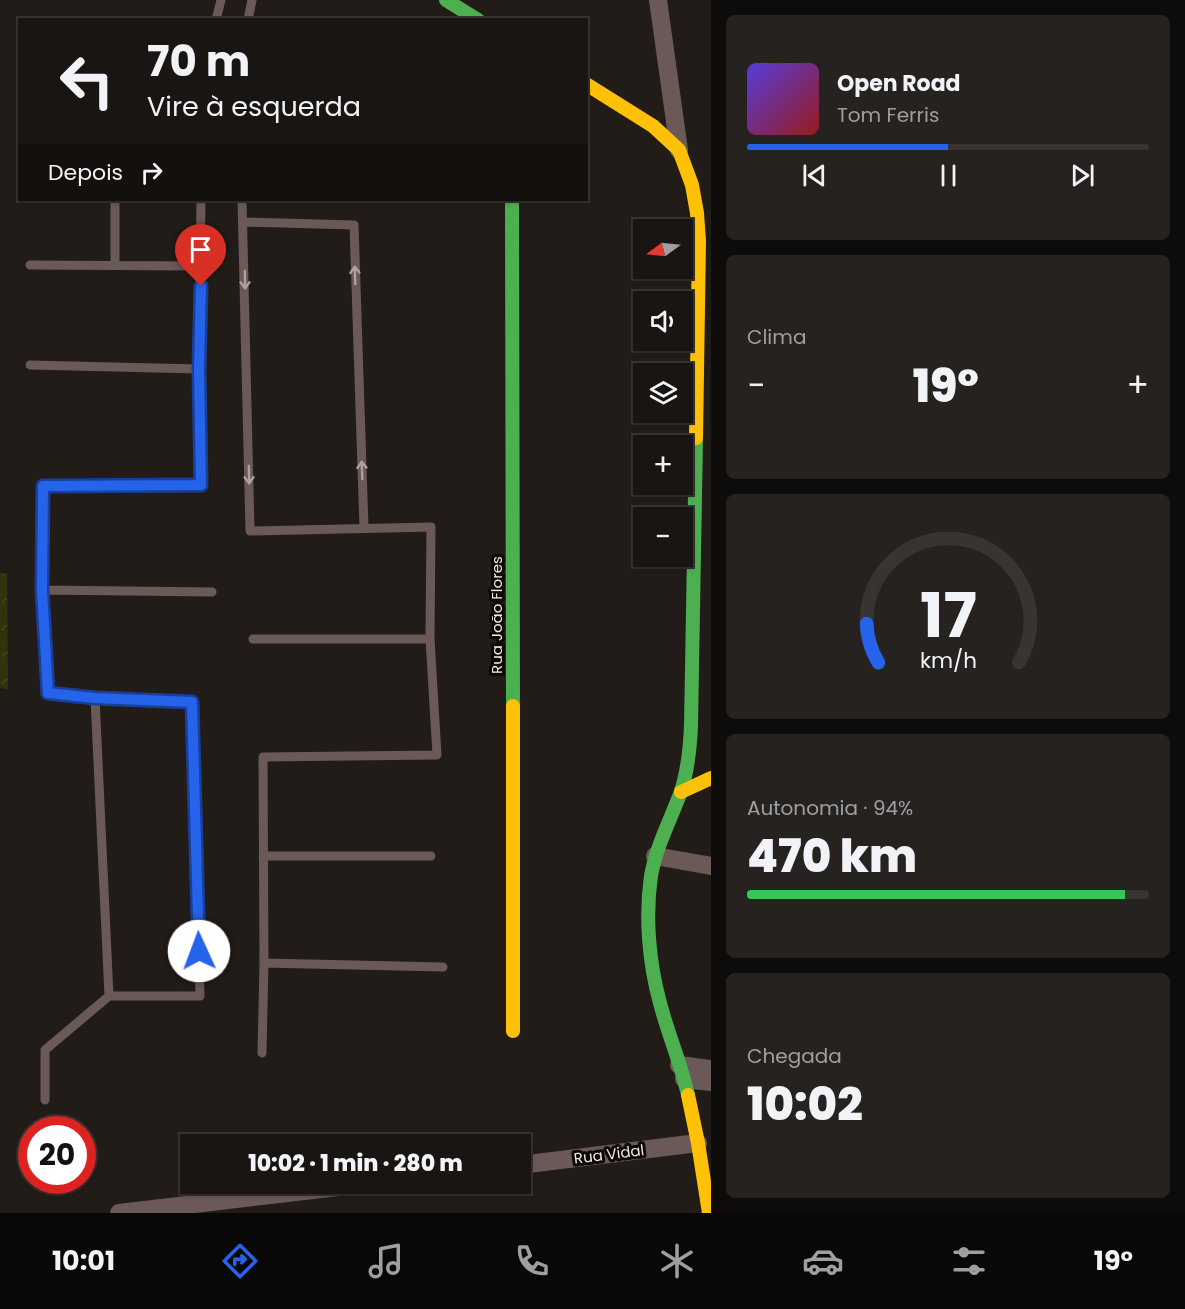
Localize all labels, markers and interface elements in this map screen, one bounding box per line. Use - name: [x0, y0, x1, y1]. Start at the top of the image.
- text: 70 m: [147, 32, 250, 91]
- icon: left: [48, 42, 126, 120]
- text: Open Road: [837, 68, 961, 99]
- text: Vire à esquerda: [147, 88, 361, 125]
- text: Tom Ferris: [837, 101, 939, 129]
- icon: right: [135, 156, 168, 189]
- text: Depois: [48, 157, 123, 188]
- icon: previous: [798, 159, 831, 192]
- icon: pause: [932, 159, 965, 192]
- icon: next: [1066, 159, 1099, 192]
- north arrow: [633, 219, 693, 279]
- map controls: [633, 219, 693, 567]
- pin: [175, 224, 226, 286]
- icon: arrive: [184, 233, 217, 266]
- one-way arrow: [350, 265, 361, 285]
- one-way arrow: [239, 270, 250, 290]
- button: sound: [633, 291, 693, 351]
- text: Clima: [747, 323, 806, 351]
- text: 19°: [913, 355, 979, 418]
- text: −: [747, 362, 765, 409]
- text: +: [1126, 362, 1149, 409]
- button: layers: [633, 363, 693, 423]
- button: +: [633, 435, 693, 495]
- one-way arrow: [356, 460, 368, 480]
- one-way arrow: [243, 465, 255, 485]
- button: −: [633, 507, 693, 567]
- street label: Rua João Flores: [486, 556, 507, 674]
- text: 17: [920, 572, 976, 660]
- text: km/h: [919, 646, 977, 677]
- text: Autonomia · 94%: [747, 794, 913, 822]
- text: 470 km: [747, 825, 917, 888]
- position arrow: [167, 919, 231, 983]
- text: Chegada: [747, 1042, 842, 1070]
- text: 10:02: [747, 1073, 863, 1136]
- speed limit sign: 20: [18, 1116, 96, 1194]
- street label: Rua Vidal: [573, 1139, 645, 1169]
- text: 10:02 · 1 min · 280 m: [248, 1148, 463, 1179]
- icon: directions: [219, 1240, 261, 1282]
- icon: music: [365, 1240, 407, 1282]
- icon: phone: [511, 1240, 553, 1282]
- icon: climate: [656, 1240, 698, 1282]
- icon: car: [802, 1240, 844, 1282]
- icon: filters: [948, 1240, 990, 1282]
- text: 10:01: [52, 1242, 115, 1279]
- text: 19°: [1094, 1242, 1133, 1279]

